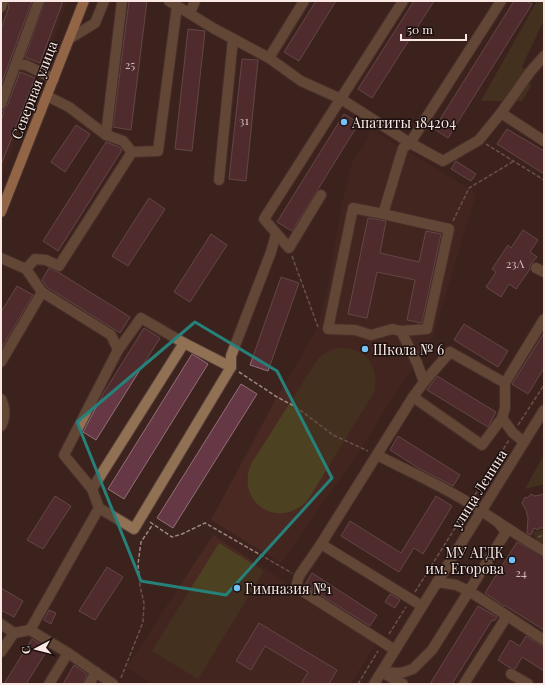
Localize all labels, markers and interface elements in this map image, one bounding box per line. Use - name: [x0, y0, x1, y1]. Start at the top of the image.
- scale bar: [401, 16, 466, 42]
- text: 50 m: [407, 21, 433, 37]
- street label: Северная улица: [7, 38, 61, 142]
- house number: 25: [125, 56, 135, 72]
- house number: 31: [239, 112, 249, 128]
- place label: Апатиты 184204: [351, 113, 456, 132]
- marker: Апатиты 184204: [339, 117, 349, 127]
- house number: 23А: [506, 255, 525, 271]
- place label: Школа № 6: [373, 340, 444, 359]
- marker: Школа № 6: [360, 344, 370, 354]
- street label: улица Ленина: [446, 446, 511, 533]
- place label: МУ АГДК им. Егорова: [425, 543, 504, 578]
- marker: МУ АГДК им. Егорова: [507, 555, 517, 565]
- house number: 24: [515, 564, 527, 580]
- place label: Гимназия №1: [245, 579, 332, 598]
- marker: Гимназия №1: [232, 583, 242, 593]
- north arrow: [16, 629, 56, 669]
- text: С: [18, 645, 33, 655]

